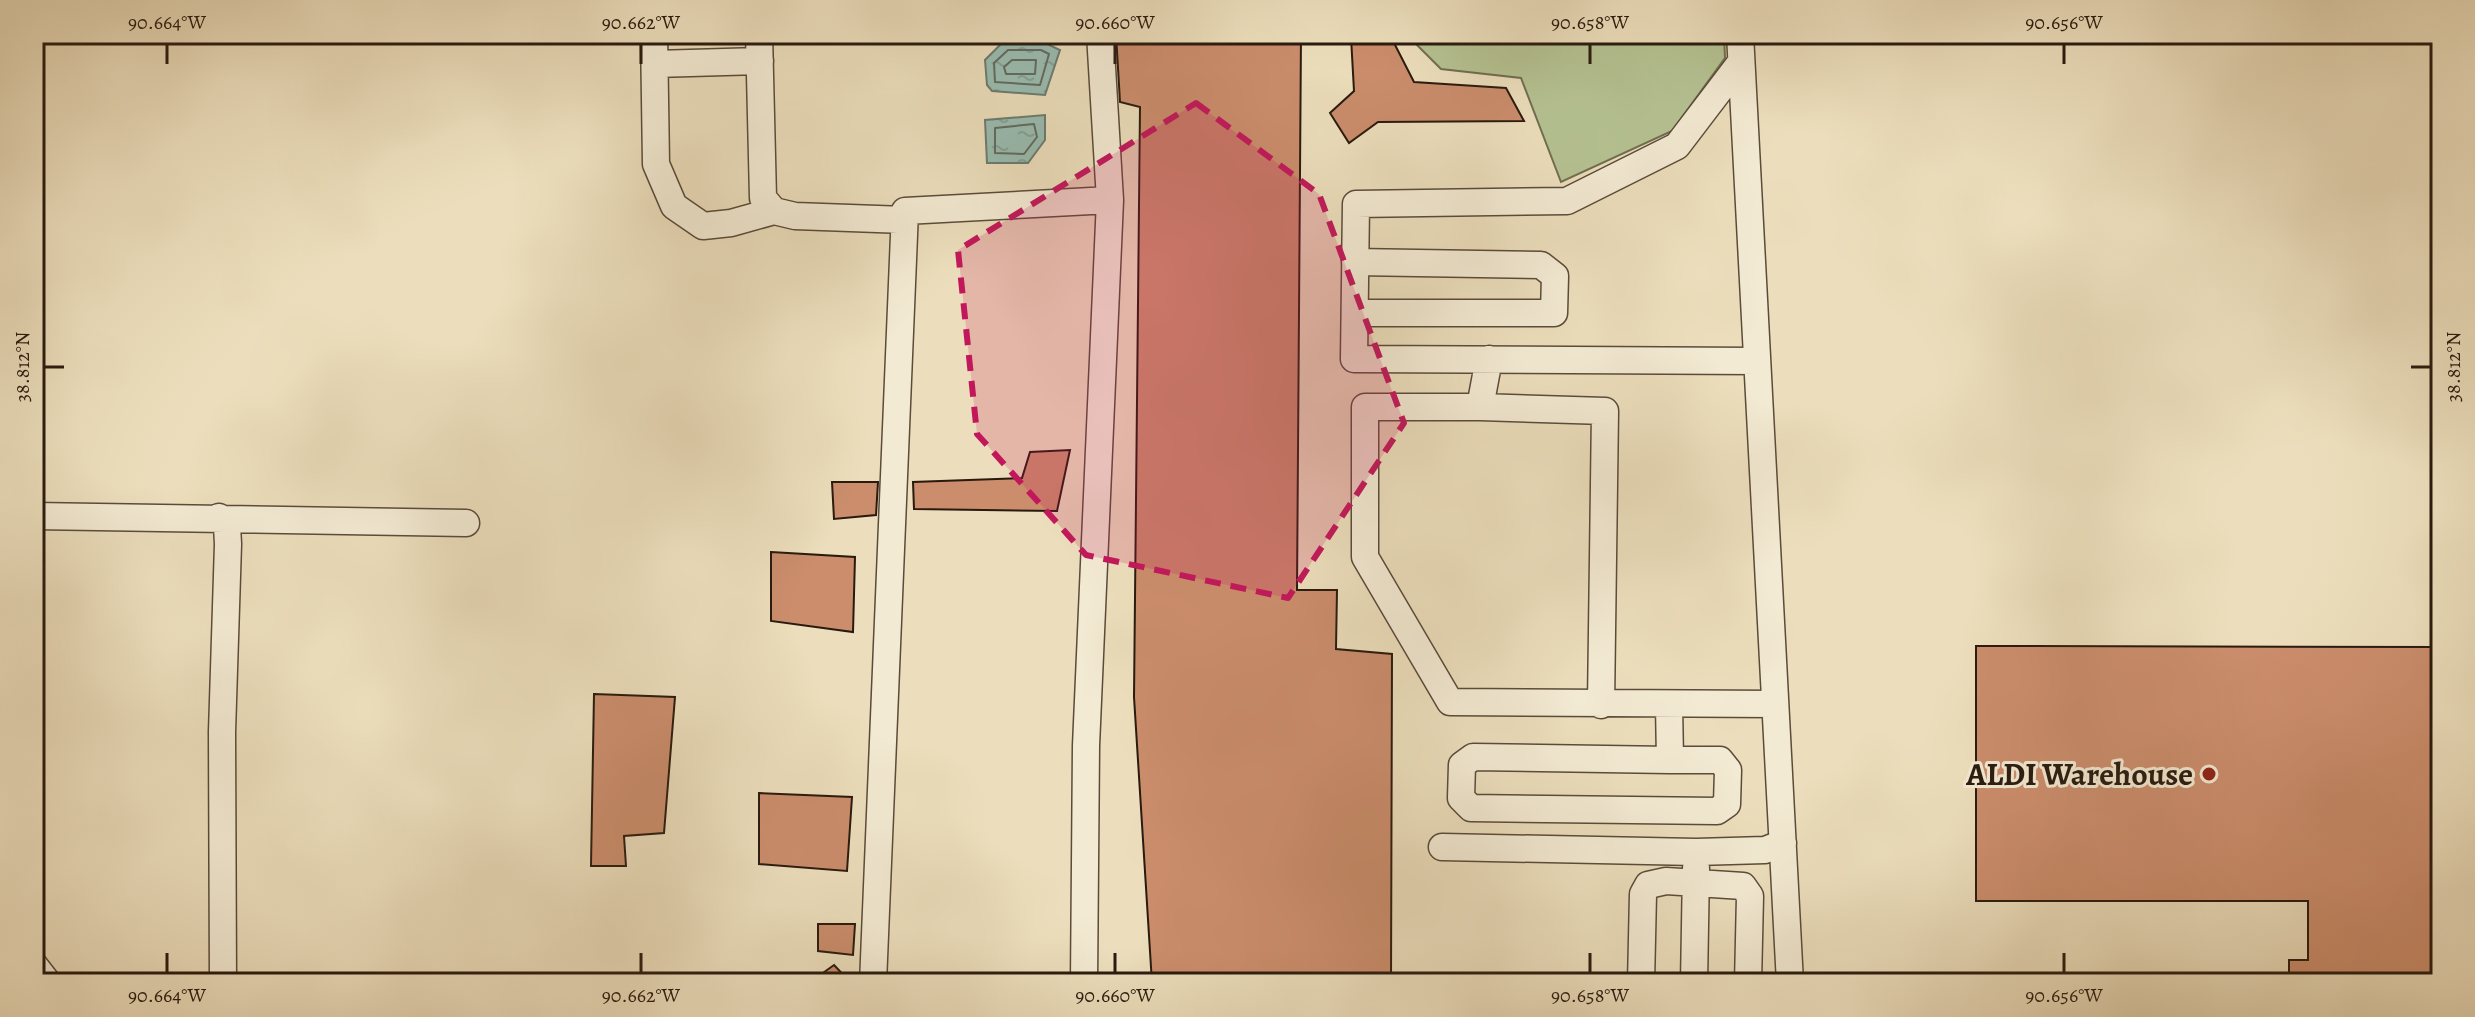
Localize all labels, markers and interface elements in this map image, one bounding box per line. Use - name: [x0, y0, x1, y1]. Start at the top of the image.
- text: 90.664°W: [128, 9, 206, 36]
- text: 90.662°W: [602, 9, 681, 36]
- text: 90.660°W: [1075, 9, 1155, 36]
- text: 90.658°W: [1551, 9, 1629, 36]
- text: 90.656°W: [2025, 9, 2103, 36]
- text: 38.812°N: [9, 332, 36, 402]
- text: 38.812°N: [2440, 332, 2467, 402]
- place label: ALDI Warehouse: [1965, 752, 2193, 796]
- marker: ALDI Warehouse: [2200, 765, 2218, 783]
- text: 90.664°W: [128, 982, 206, 1009]
- text: 90.662°W: [602, 982, 681, 1009]
- text: 90.660°W: [1075, 982, 1155, 1009]
- text: 90.658°W: [1551, 982, 1629, 1009]
- text: 90.656°W: [2025, 982, 2103, 1009]

